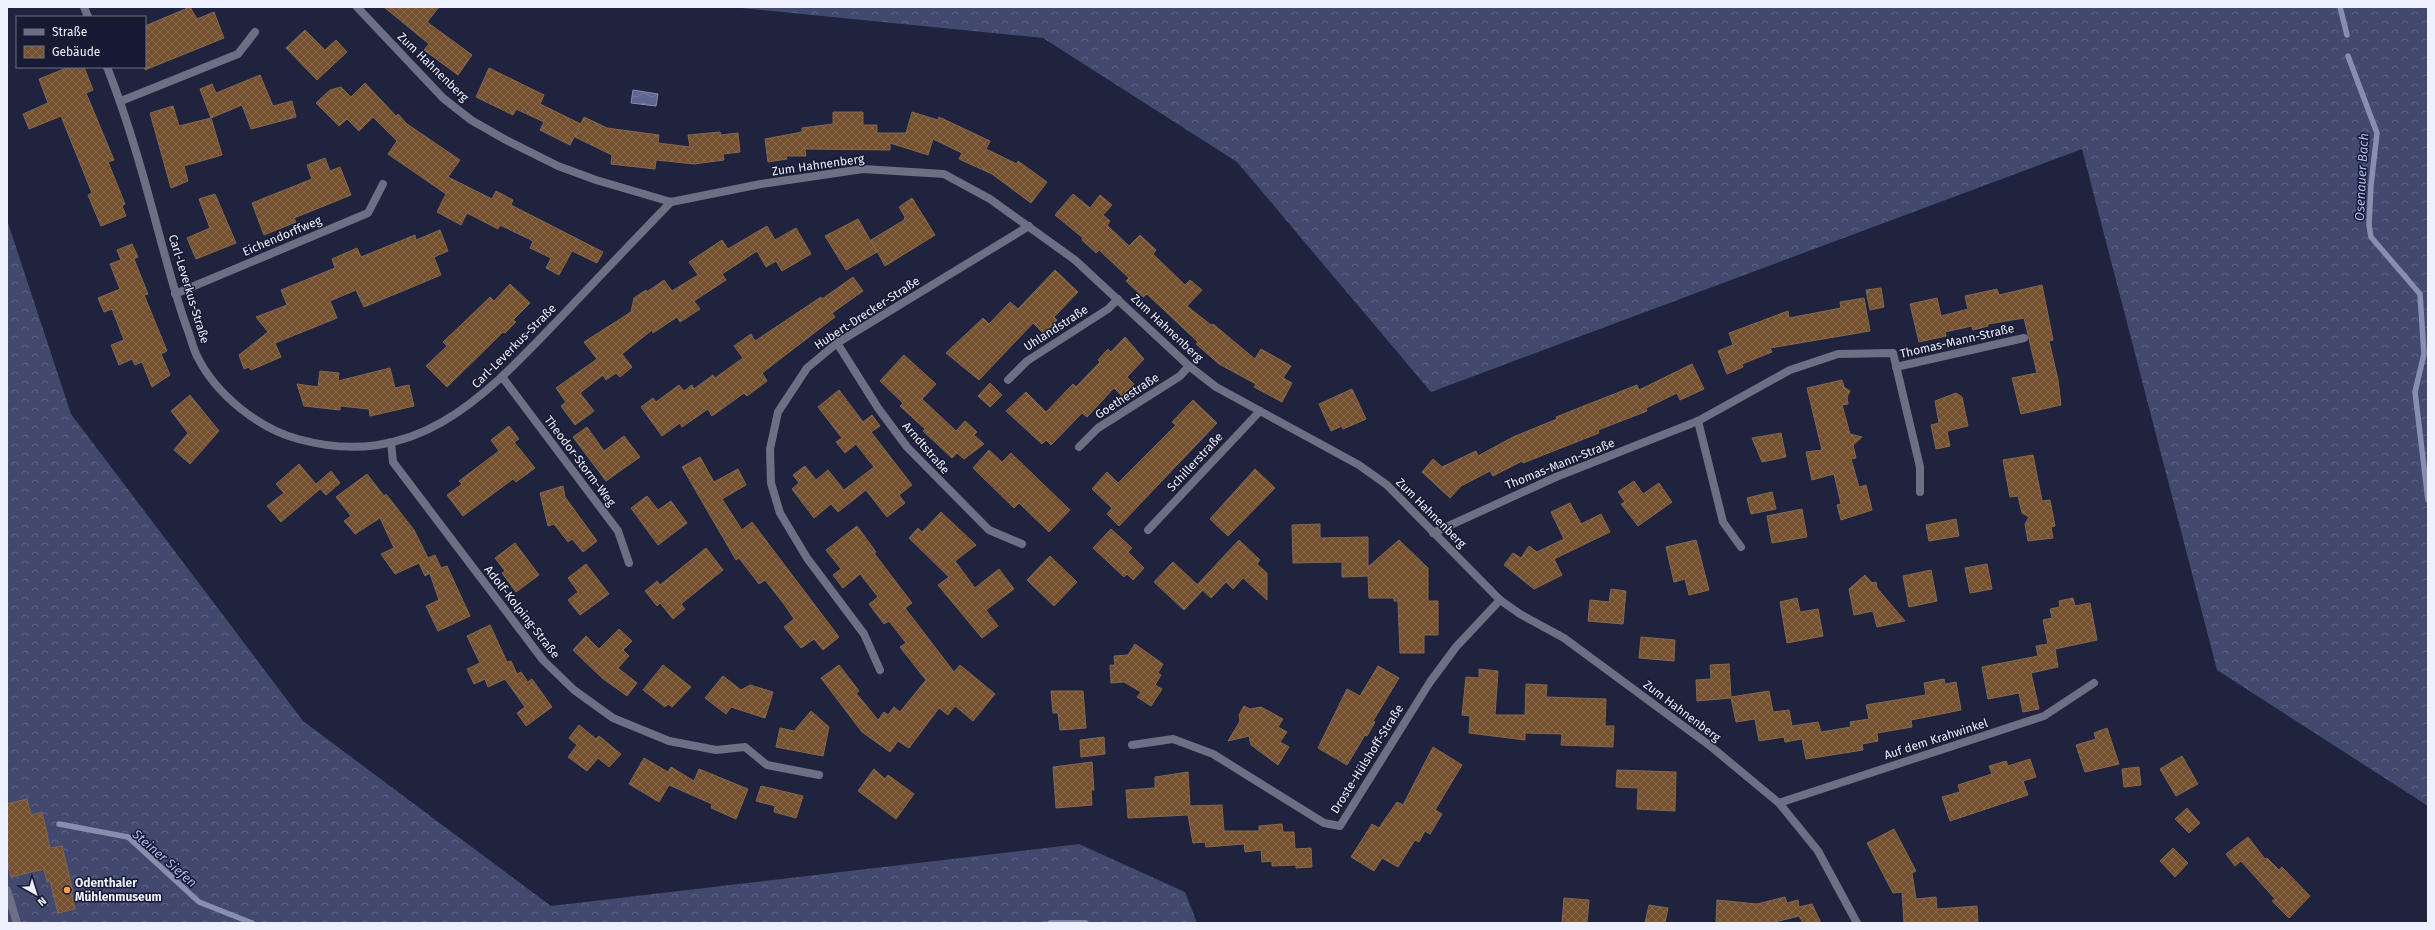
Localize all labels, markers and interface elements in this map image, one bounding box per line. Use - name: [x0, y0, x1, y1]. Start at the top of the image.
- legend: [16, 16, 146, 68]
- text: Straße: [52, 25, 87, 39]
- street label: Zum Hahnenberg: [395, 30, 472, 105]
- text: Gebäude: [52, 45, 100, 59]
- water label: Osenauer Bach: [2352, 133, 2371, 221]
- street label: Zum Hahnenberg: [771, 151, 866, 178]
- street label: Eichendorffweg: [240, 213, 324, 259]
- street label: Carl-Leverkus-Straße: [166, 233, 212, 345]
- street label: Hubert-Drecker-Straße: [812, 274, 922, 352]
- street label: Zum Hahnenberg: [1128, 291, 1206, 365]
- street label: Carl-Leverkus-Straße: [469, 301, 559, 391]
- street label: Uhlandstraße: [1021, 302, 1091, 354]
- street label: Thomas-Mann-Straße: [1899, 321, 2015, 361]
- street label: Goethestraße: [1092, 370, 1162, 422]
- street label: Theodor-Storm-Weg: [541, 413, 619, 510]
- street label: Arndtstraße: [900, 419, 952, 477]
- street label: Schillerstraße: [1164, 430, 1226, 494]
- street label: Thomas-Mann-Straße: [1503, 436, 1617, 492]
- street label: Zum Hahnenberg: [1393, 475, 1469, 551]
- street label: Adolf-Kolping-Straße: [481, 563, 563, 661]
- street label: Zum Hahnenberg: [1641, 677, 1724, 745]
- street label: Droste-Hülshoff-Straße: [1328, 702, 1406, 816]
- street label: Auf dem Krahwinkel: [1882, 715, 1990, 762]
- water label: Steiner Siefen: [129, 826, 200, 890]
- north arrow: [16, 874, 56, 914]
- place label: Odenthaler Mühlenmuseum: [75, 876, 162, 904]
- marker: Odenthaler Mühlenmuseum: [62, 885, 72, 895]
- text: N: [35, 894, 49, 909]

